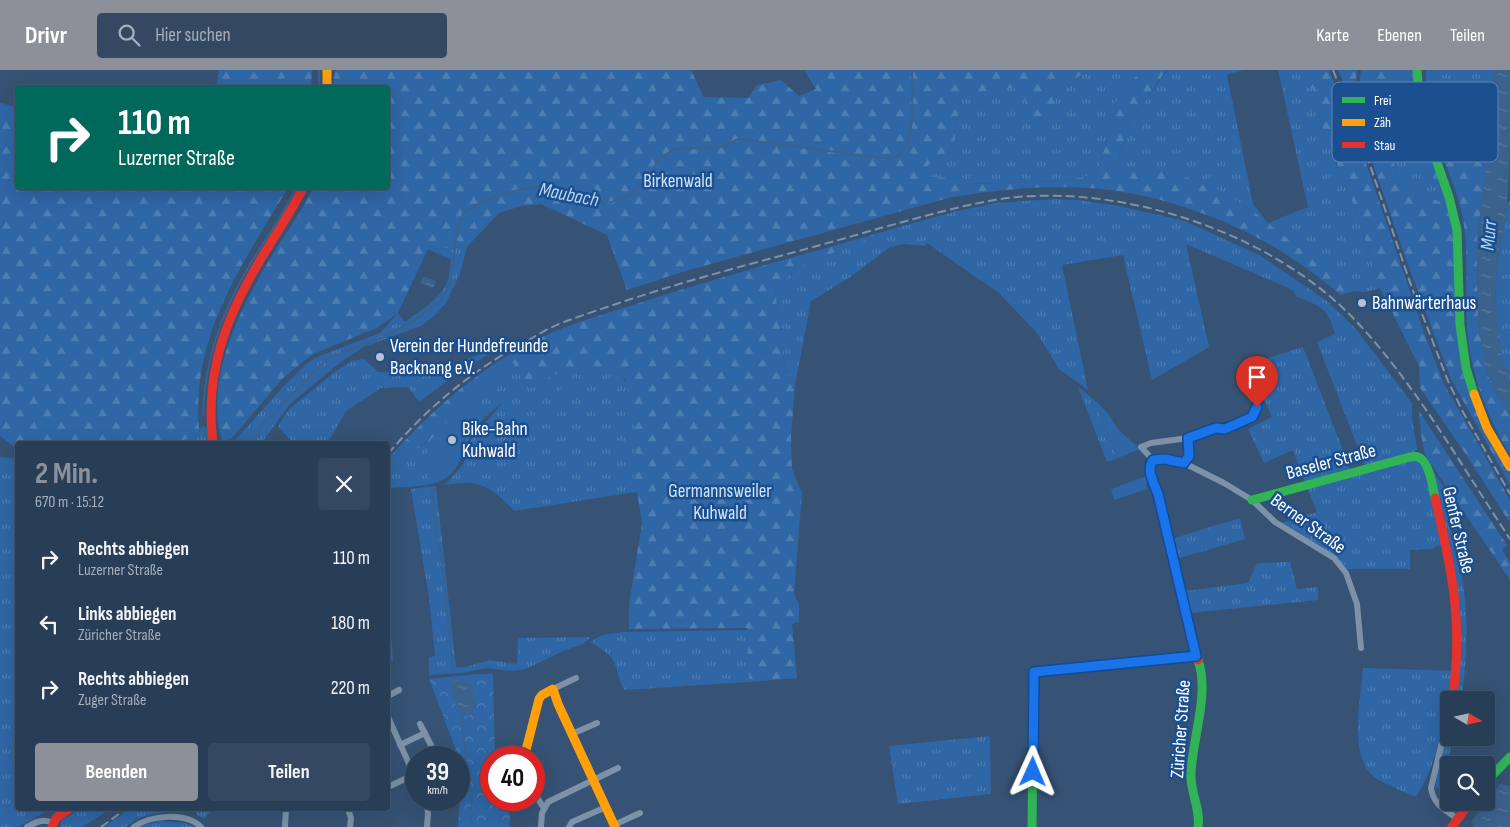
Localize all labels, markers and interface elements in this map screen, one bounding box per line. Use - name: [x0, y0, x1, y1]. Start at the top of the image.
- search box: [97, 13, 447, 58]
- text: Drivr: [25, 21, 67, 50]
- icon: search: [115, 21, 143, 49]
- text: Hier suchen: [155, 24, 231, 47]
- text: Karte: [1316, 25, 1349, 46]
- text: Ebenen: [1377, 25, 1422, 46]
- text: Teilen: [1450, 25, 1485, 46]
- legend: [1332, 82, 1498, 162]
- text: Frei: [1374, 92, 1391, 109]
- text: 110 m: [118, 102, 191, 145]
- icon: right: [35, 105, 100, 170]
- text: Zäh: [1374, 114, 1391, 131]
- text: Stau: [1374, 137, 1396, 154]
- text: Luzerner Straße: [118, 145, 235, 172]
- park label: Birkenwald: [643, 170, 713, 193]
- water label: Maubach: [537, 177, 601, 213]
- water label: Murr: [1476, 217, 1502, 252]
- place label: Bahnwärterhaus: [1372, 292, 1477, 315]
- marker: Bahnwärterhaus: [1356, 297, 1368, 309]
- place label: Verein der Hundefreunde Backnang e.V.: [390, 335, 548, 380]
- marker: Verein der Hundefreunde Backnang e.V.: [374, 351, 386, 363]
- pin: [1236, 356, 1278, 407]
- icon: arrive: [1243, 363, 1271, 391]
- place label: Bike-Bahn Kuhwald: [462, 418, 528, 463]
- marker: Bike-Bahn Kuhwald: [446, 434, 458, 446]
- street label: Baseler Straße: [1284, 439, 1378, 485]
- text: 2 Min.: [35, 456, 98, 492]
- button: close: [318, 458, 370, 510]
- park label: Germannsweiler Kuhwald: [668, 480, 772, 525]
- street label: Genfer Straße: [1437, 484, 1479, 576]
- street label: Berner Straße: [1266, 489, 1350, 559]
- text: 670 m · 15:12: [35, 493, 104, 512]
- text: Rechts abbiegen: [78, 538, 189, 561]
- icon: right: [35, 545, 63, 573]
- text: 110 m: [333, 547, 370, 570]
- text: Luzerner Straße: [78, 561, 163, 580]
- text: Links abbiegen: [78, 603, 176, 626]
- icon: left: [35, 610, 63, 638]
- text: 180 m: [331, 612, 370, 635]
- text: Züricher Straße: [78, 626, 161, 645]
- text: Rechts abbiegen: [78, 668, 189, 691]
- icon: right: [35, 675, 63, 703]
- text: 220 m: [331, 677, 370, 700]
- street label: Züricher Straße: [1166, 679, 1196, 779]
- text: Zuger Straße: [78, 691, 146, 710]
- north arrow: [1440, 691, 1495, 746]
- map controls: [1440, 691, 1495, 811]
- button: Beenden: [35, 743, 198, 801]
- button: Teilen: [208, 743, 370, 801]
- position arrow: [1006, 745, 1058, 797]
- speed limit sign: 40: [480, 746, 545, 811]
- button: search: [1440, 756, 1495, 811]
- text: 39: [426, 757, 449, 788]
- text: km/h: [427, 783, 448, 798]

